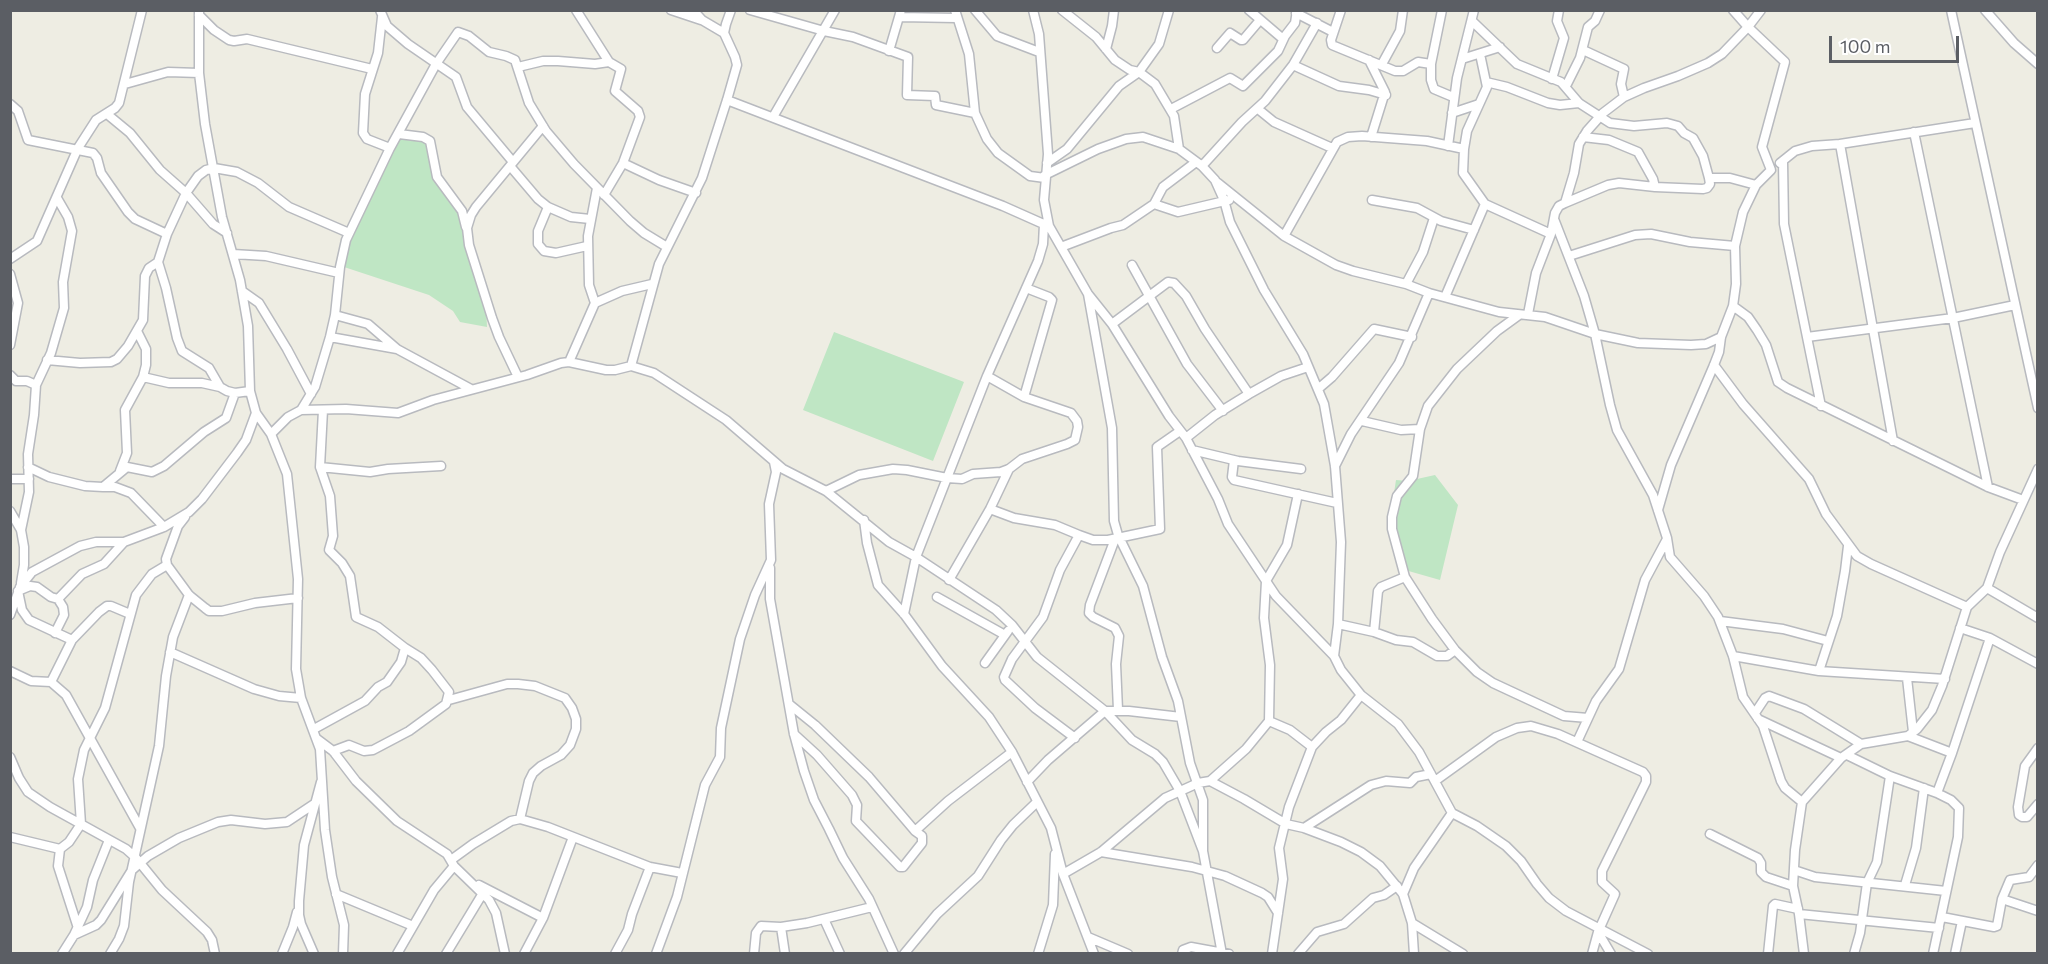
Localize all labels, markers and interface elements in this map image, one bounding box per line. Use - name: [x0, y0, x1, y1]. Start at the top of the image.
- scale bar: [1832, 24, 1962, 62]
- text: 100 m: [1840, 35, 1890, 57]

